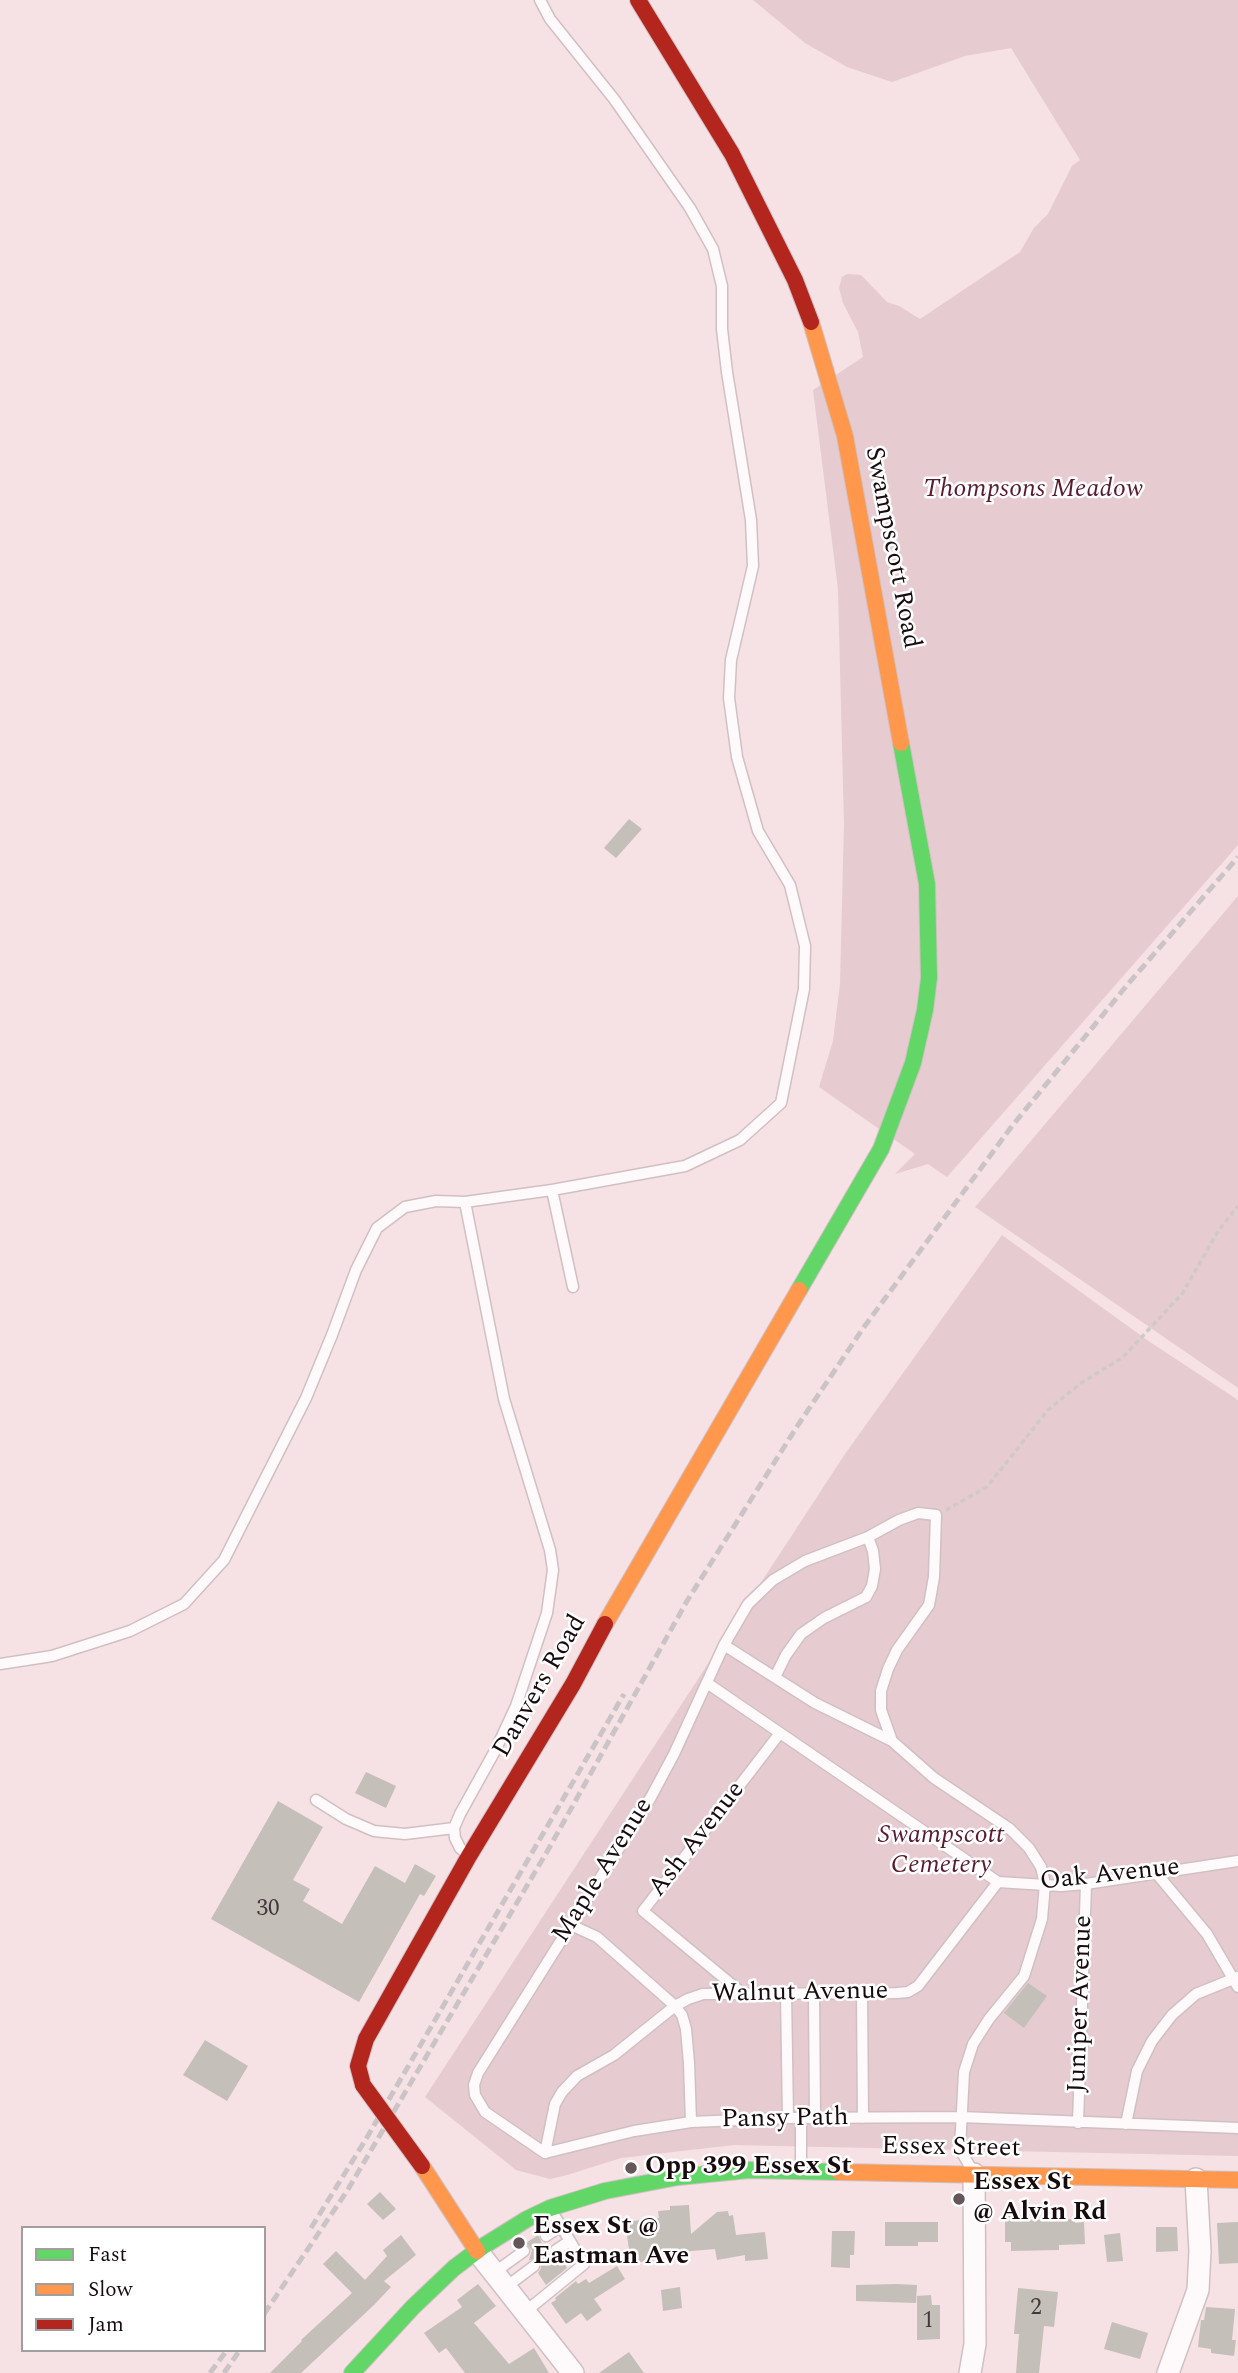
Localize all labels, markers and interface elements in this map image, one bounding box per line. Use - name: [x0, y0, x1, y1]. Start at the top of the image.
- street label: Swampscott Road: [856, 444, 926, 652]
- park label: Thompsons Meadow: [923, 475, 1143, 507]
- street label: Danvers Road: [488, 1610, 594, 1764]
- street label: Ash Avenue: [643, 1776, 753, 1904]
- street label: Maple Avenue: [547, 1793, 661, 1949]
- park label: Swampscott Cemetery: [878, 1821, 1004, 1882]
- street label: Oak Avenue: [1039, 1853, 1181, 1899]
- house number: 30: [257, 1896, 279, 1924]
- street label: Juniper Avenue: [1063, 1915, 1101, 2093]
- street label: Walnut Avenue: [712, 1977, 888, 2011]
- street label: Pansy Path: [721, 2103, 849, 2137]
- street label: Essex Street: [881, 2132, 1021, 2166]
- place label: Opp 399 Essex St: [645, 2152, 851, 2184]
- marker: Opp 399 Essex St: [623, 2160, 639, 2176]
- place label: Essex St @ Alvin Rd: [973, 2168, 1107, 2230]
- marker: Essex St @ Alvin Rd: [951, 2191, 967, 2207]
- place label: Essex St @ Eastman Ave: [533, 2212, 689, 2274]
- legend: [21, 2226, 266, 2352]
- marker: Essex St @ Eastman Ave: [511, 2235, 527, 2251]
- text: Fast: [88, 2239, 127, 2271]
- text: Slow: [88, 2274, 132, 2306]
- house number: 2: [1030, 2295, 1042, 2323]
- house number: 1: [922, 2308, 934, 2336]
- text: Jam: [88, 2309, 124, 2341]

